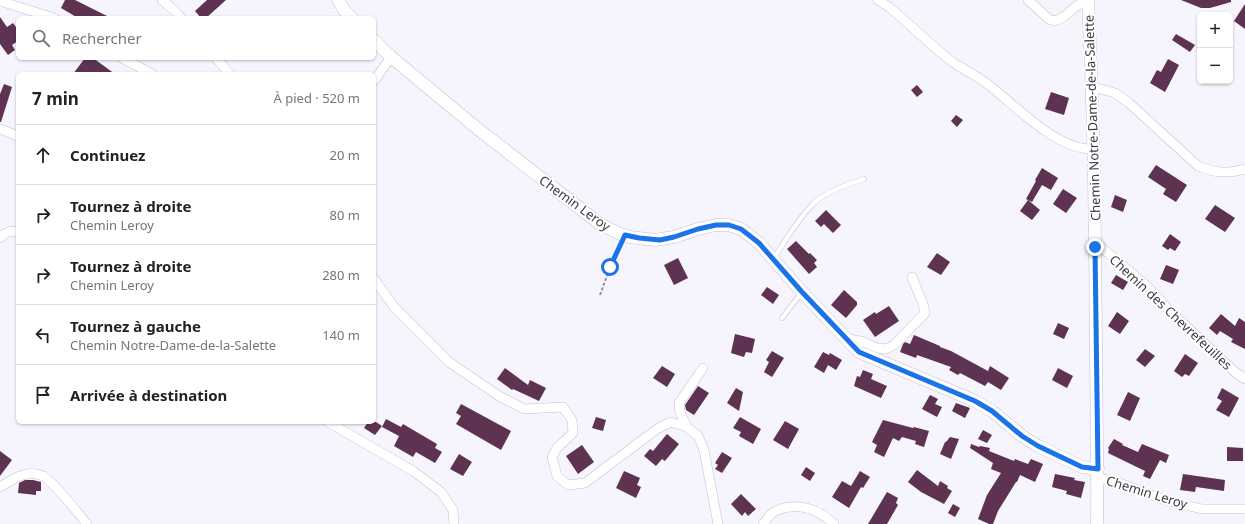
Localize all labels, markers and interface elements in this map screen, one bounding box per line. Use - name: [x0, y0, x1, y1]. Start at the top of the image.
- map controls: [1197, 12, 1233, 84]
- button: +: [1197, 12, 1233, 48]
- street label: Chemin Notre-Dame-de-la-Salette: [1079, 15, 1105, 221]
- search box: [16, 16, 376, 60]
- icon: search: [30, 27, 52, 49]
- text: Rechercher: [62, 28, 142, 48]
- button: −: [1197, 48, 1233, 84]
- text: 7 min: [32, 87, 79, 110]
- text: À pied · 520 m: [274, 89, 360, 107]
- icon: ahead: [32, 144, 54, 166]
- text: Continuez: [70, 145, 145, 165]
- text: 20 m: [330, 146, 360, 164]
- street label: Chemin Leroy: [536, 171, 615, 235]
- text: Tournez à droite: [70, 196, 191, 216]
- icon: right: [32, 204, 54, 226]
- text: 80 m: [330, 206, 360, 224]
- text: Chemin Leroy: [70, 216, 154, 234]
- route end: [1086, 238, 1104, 256]
- street label: Chemin des Chevrefeuilles: [1106, 250, 1236, 374]
- text: Tournez à droite: [70, 256, 191, 276]
- route start: [601, 258, 619, 276]
- icon: right: [32, 264, 54, 286]
- text: 280 m: [322, 266, 360, 284]
- text: Chemin Leroy: [70, 276, 154, 294]
- text: Tournez à gauche: [70, 316, 201, 336]
- icon: left: [32, 324, 54, 346]
- text: 140 m: [322, 326, 360, 344]
- text: Chemin Notre-Dame-de-la-Salette: [70, 336, 276, 354]
- icon: arrive: [32, 384, 54, 406]
- text: Arrivée à destination: [70, 385, 227, 405]
- street label: Chemin Leroy: [1104, 471, 1190, 513]

